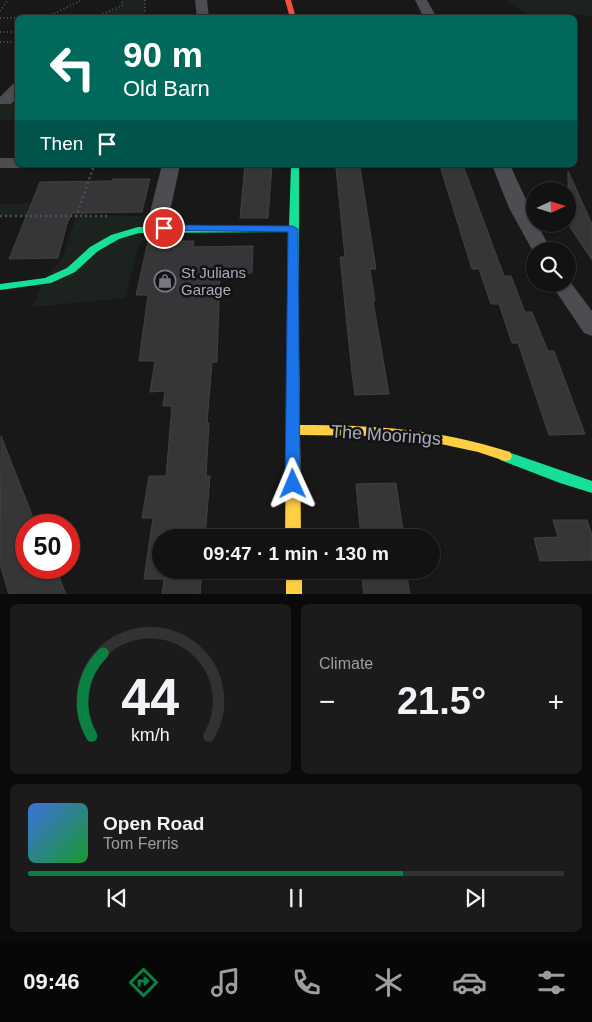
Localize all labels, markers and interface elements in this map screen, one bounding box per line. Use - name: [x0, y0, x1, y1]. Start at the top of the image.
- icon: left: [40, 35, 105, 100]
- text: 90 m: [123, 35, 203, 74]
- text: Old Barn: [123, 76, 210, 101]
- icon: arrive: [93, 130, 121, 158]
- text: Then: [40, 133, 83, 154]
- north arrow: [526, 182, 576, 232]
- map controls: [526, 182, 576, 292]
- pin: [143, 207, 185, 249]
- icon: arrive: [150, 214, 178, 242]
- button: search: [526, 242, 576, 292]
- place label: St Julians Garage: [181, 264, 246, 298]
- shop icon: St Julians Garage: [153, 269, 177, 293]
- street label: The Moorings: [330, 421, 442, 449]
- position arrow: [266, 457, 318, 509]
- speed limit sign: 50: [15, 514, 80, 579]
- text: 09:47 · 1 min · 130 m: [203, 543, 389, 564]
- text: Climate: [319, 655, 373, 672]
- text: 44: [122, 668, 179, 726]
- text: 21.5°: [397, 680, 486, 722]
- text: −: [319, 686, 335, 717]
- text: +: [548, 686, 564, 717]
- text: km/h: [131, 725, 170, 745]
- text: Open Road: [103, 813, 204, 834]
- text: Tom Ferris: [103, 835, 179, 852]
- icon: previous: [103, 884, 131, 912]
- icon: pause: [282, 884, 310, 912]
- icon: next: [461, 884, 489, 912]
- icon: directions: [126, 965, 161, 1000]
- icon: music: [208, 965, 243, 1000]
- icon: phone: [289, 965, 324, 1000]
- icon: climate: [371, 965, 406, 1000]
- icon: car: [452, 965, 487, 1000]
- icon: filters: [534, 965, 569, 1000]
- text: 09:46: [23, 969, 80, 994]

